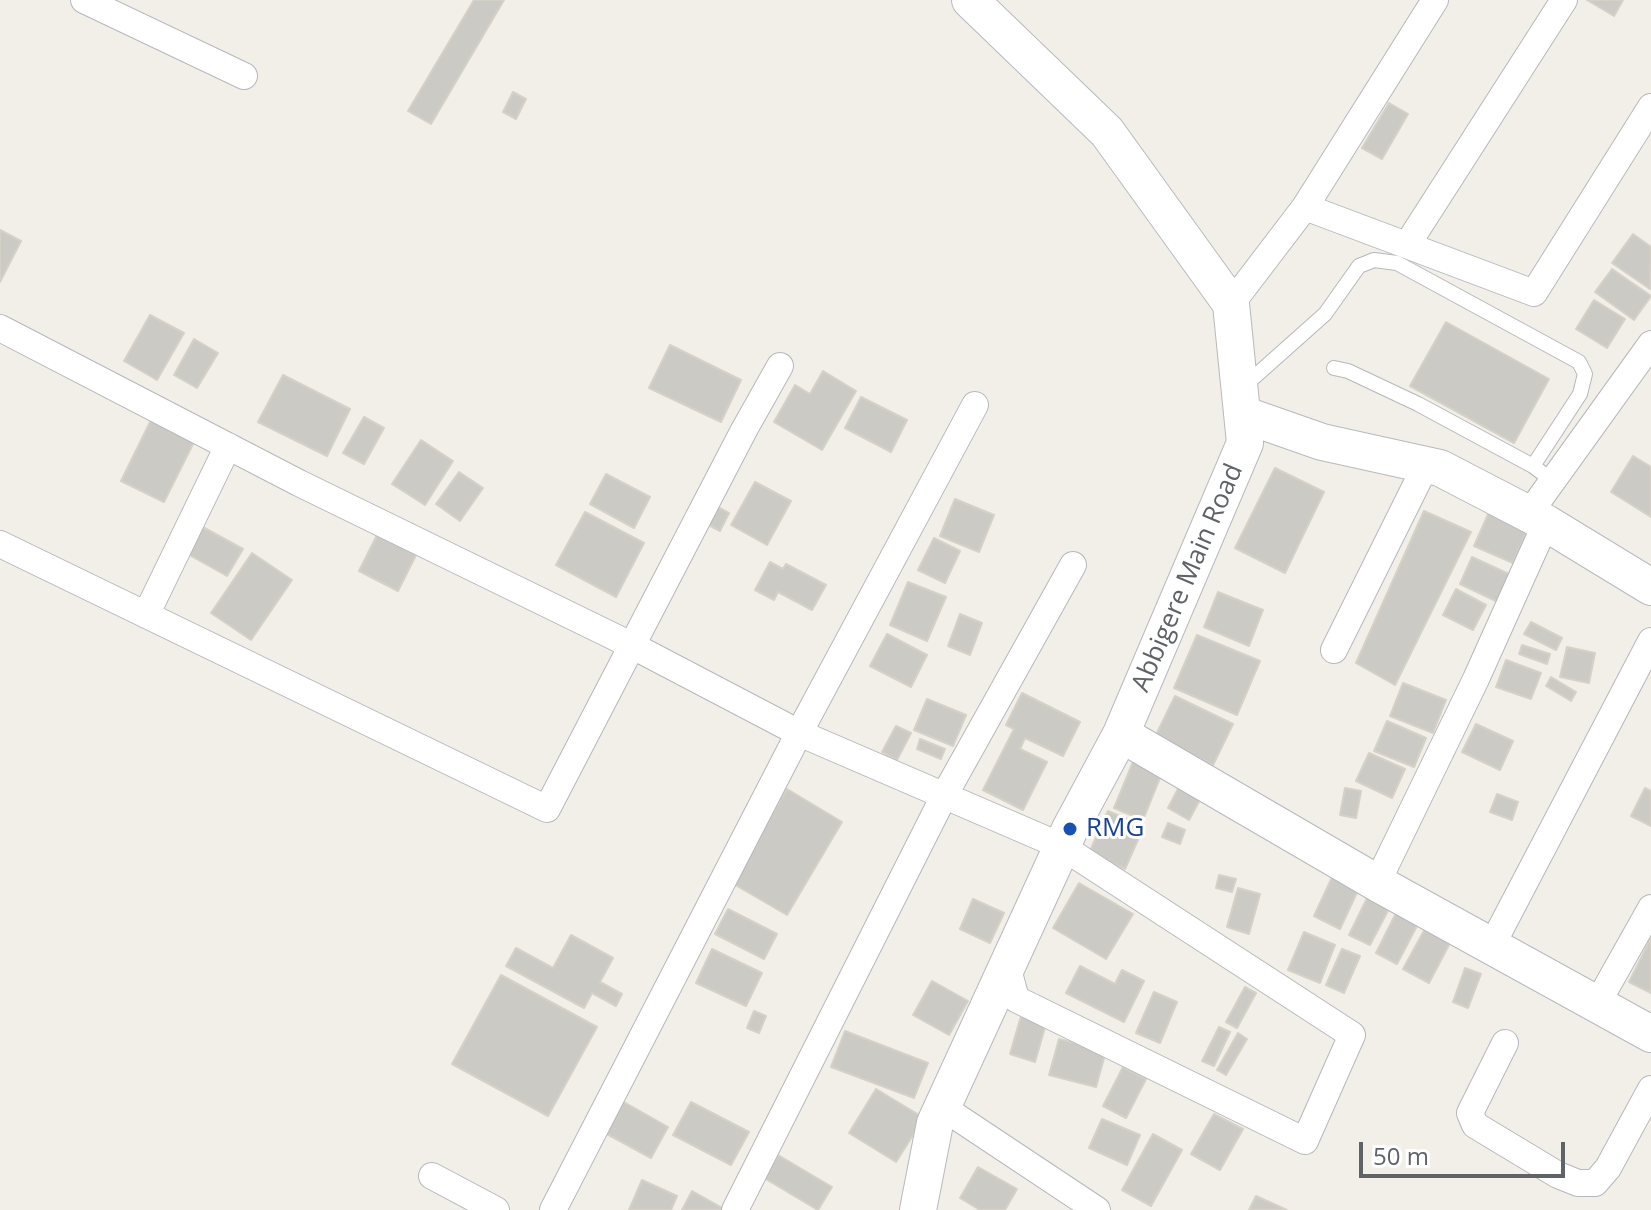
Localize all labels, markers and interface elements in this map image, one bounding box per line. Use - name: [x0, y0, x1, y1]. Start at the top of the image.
- street label: Abbigere Main Road: [1126, 459, 1250, 697]
- place label: RMG: [1086, 813, 1144, 845]
- marker: RMG: [1061, 820, 1079, 838]
- scale bar: [1363, 1126, 1569, 1176]
- text: 50 m: [1373, 1139, 1429, 1172]

